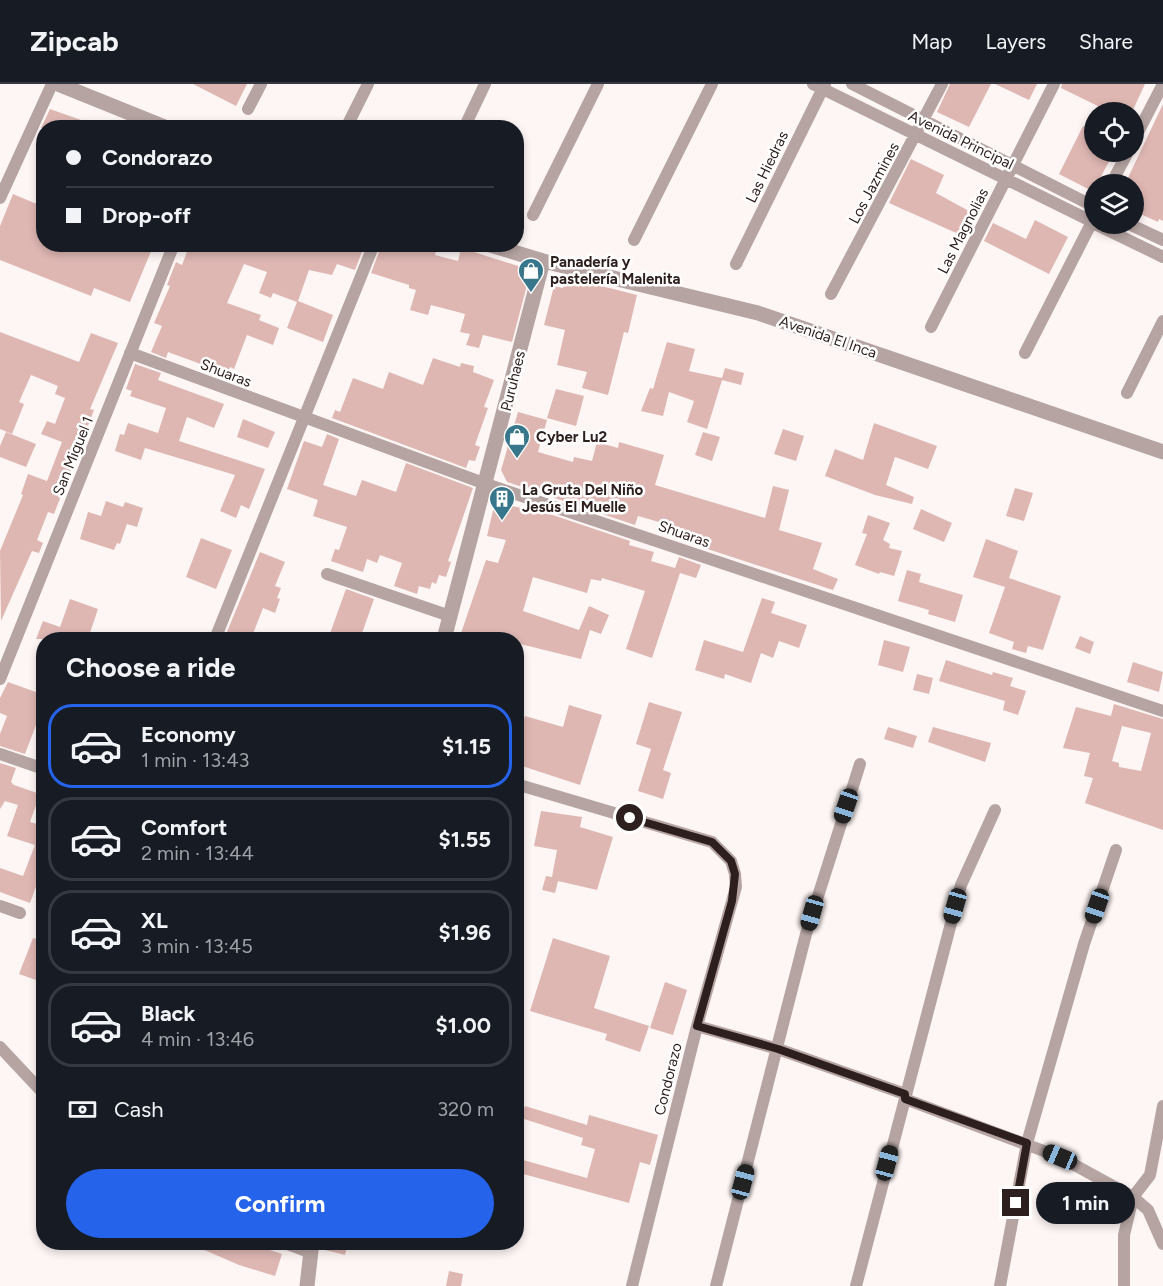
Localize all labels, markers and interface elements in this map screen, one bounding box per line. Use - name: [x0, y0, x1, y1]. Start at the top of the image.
- text: Zipcab: [30, 24, 119, 58]
- text: Map: [912, 29, 952, 54]
- text: Layers: [985, 29, 1046, 54]
- text: Share: [1079, 29, 1133, 54]
- map controls: [1084, 102, 1144, 234]
- button: locate: [1084, 102, 1144, 162]
- street label: Avenida Principal: [905, 107, 1017, 173]
- street label: Las Hiedras: [742, 128, 792, 206]
- street label: Los Jazmines: [845, 139, 903, 227]
- text: Condorazo: [102, 144, 212, 171]
- button: layers: [1084, 174, 1144, 234]
- street label: Las Magnolias: [934, 185, 992, 277]
- text: Drop-off: [102, 202, 191, 229]
- place label: Panadería y pastelería Malenita: [550, 253, 681, 288]
- shop icon: Panadería y pastelería Malenita: [516, 256, 546, 294]
- street label: Avenida El Inca: [777, 312, 879, 362]
- street label: Puruhaes: [497, 349, 529, 413]
- street label: Shuaras: [198, 355, 254, 391]
- street label: San Miguel 1: [49, 414, 97, 498]
- shop icon: Cyber Lu2: [502, 422, 532, 460]
- place label: Cyber Lu2: [536, 428, 608, 446]
- place label: La Gruta Del Niño Jesús El Muelle: [522, 481, 644, 516]
- building icon: La Gruta Del Niño Jesús El Muelle: [487, 484, 517, 522]
- street label: Shuaras: [656, 517, 712, 551]
- text: Choose a ride: [66, 651, 235, 684]
- icon: car: [69, 719, 123, 773]
- text: Economy: [141, 721, 236, 748]
- text: $1.15: [442, 733, 491, 760]
- text: 1 min · 13:43: [141, 748, 249, 772]
- car: [832, 786, 860, 826]
- route start: [616, 804, 643, 831]
- icon: car: [69, 812, 123, 866]
- text: Comfort: [141, 814, 227, 841]
- text: $1.55: [439, 826, 491, 853]
- text: 2 min · 13:44: [141, 841, 254, 865]
- car: [941, 886, 969, 926]
- car: [1083, 886, 1111, 926]
- car: [798, 893, 826, 933]
- icon: car: [69, 905, 123, 959]
- text: XL: [141, 907, 168, 934]
- text: $1.96: [439, 919, 491, 946]
- text: 3 min · 13:45: [141, 934, 253, 958]
- icon: car: [69, 998, 123, 1052]
- text: Black: [141, 1000, 195, 1027]
- text: $1.00: [436, 1012, 491, 1039]
- text: 4 min · 13:46: [141, 1027, 254, 1051]
- street label: Condorazo: [650, 1041, 686, 1117]
- icon: cash: [66, 1093, 99, 1126]
- text: Cash: [114, 1096, 164, 1123]
- text: 320 m: [437, 1097, 494, 1121]
- car: [1040, 1142, 1080, 1172]
- car: [874, 1143, 900, 1183]
- car: [730, 1162, 756, 1202]
- button: Confirm: [66, 1169, 494, 1238]
- callout: 1 min: [1037, 1182, 1136, 1224]
- route end: [1002, 1189, 1029, 1216]
- text: 1 min: [1062, 1191, 1109, 1215]

